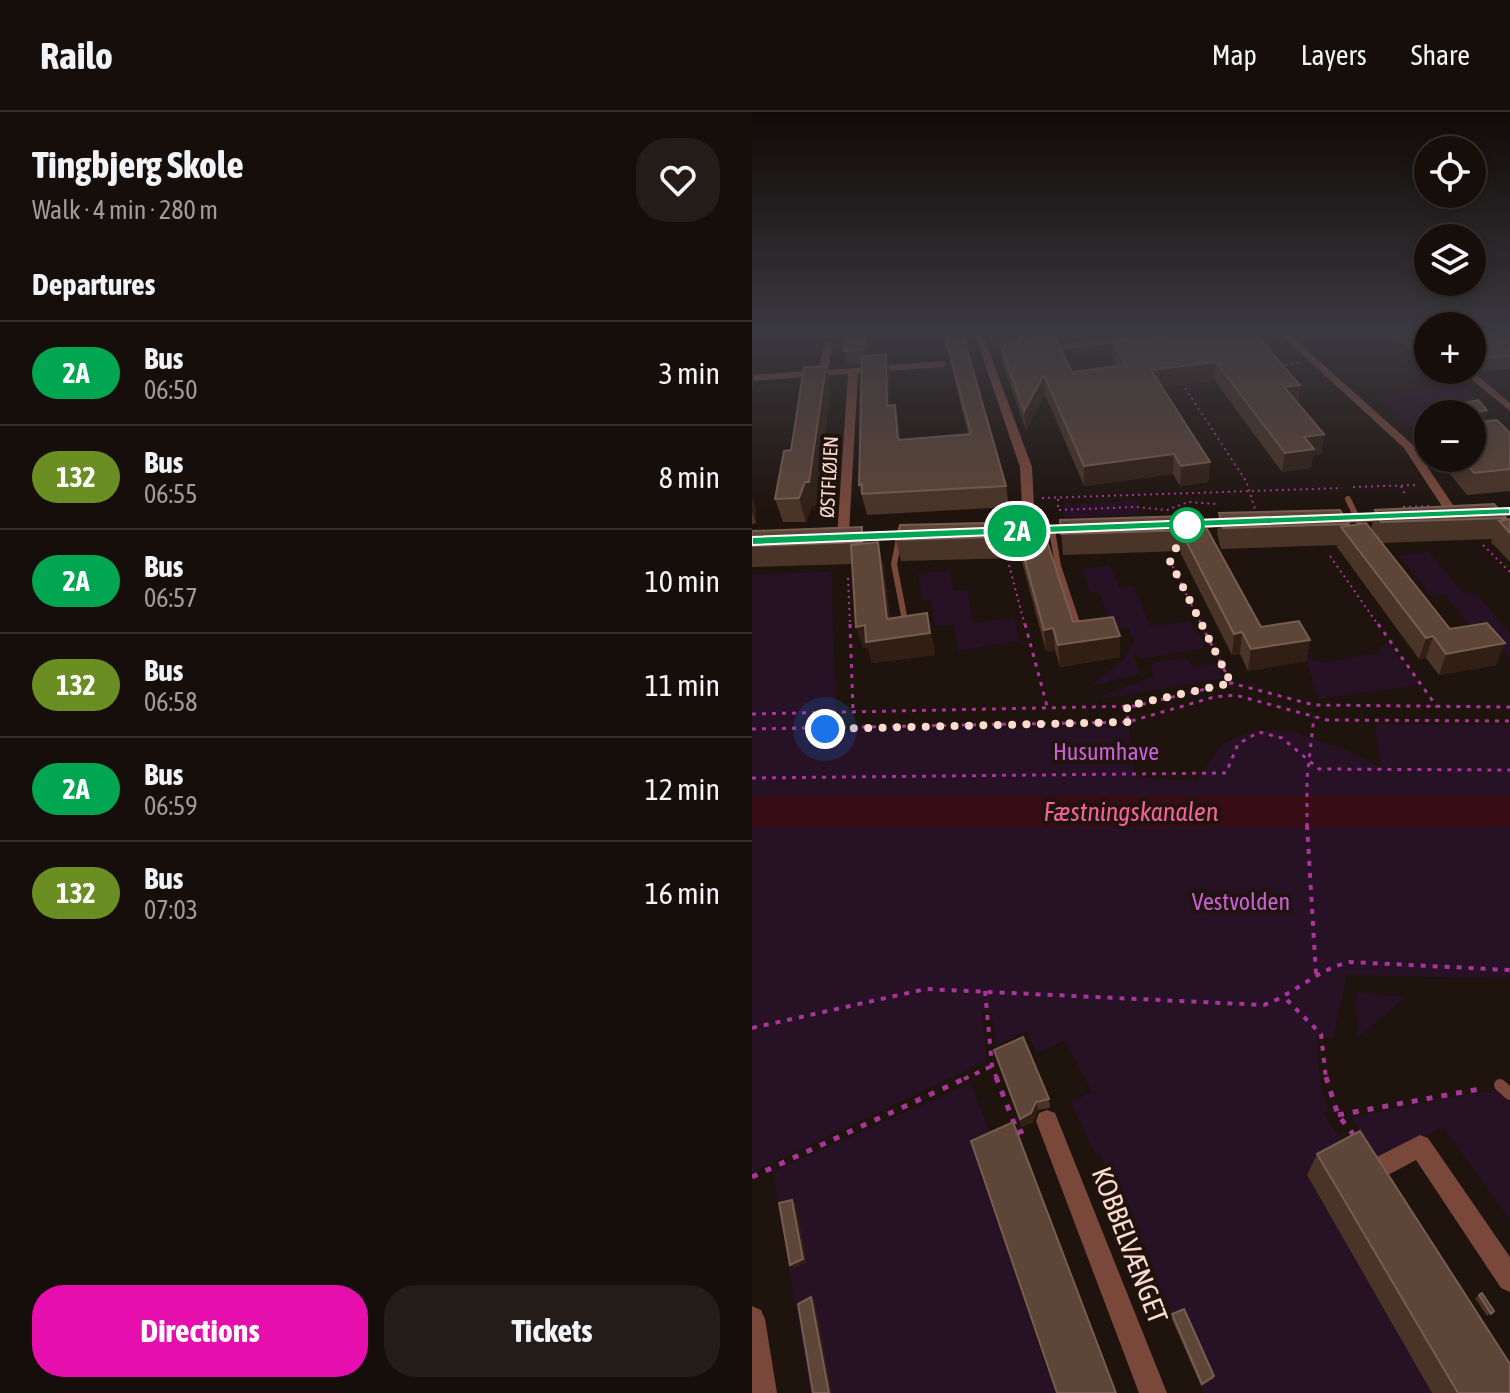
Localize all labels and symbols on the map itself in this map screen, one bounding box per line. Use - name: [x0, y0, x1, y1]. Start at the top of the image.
- street label: ØSTFLØJEN: [815, 435, 842, 519]
- line badge: 2A: [981, 505, 1053, 557]
- unlabelled marker: [1170, 508, 1204, 542]
- your location: [805, 709, 845, 749]
- park label: Husumhave: [1053, 738, 1159, 765]
- water label: Fæstningskanalen: [1044, 797, 1219, 827]
- park label: Vestvolden: [1192, 888, 1290, 915]
- street label: KOBBELVÆNGET: [1086, 1162, 1174, 1328]

